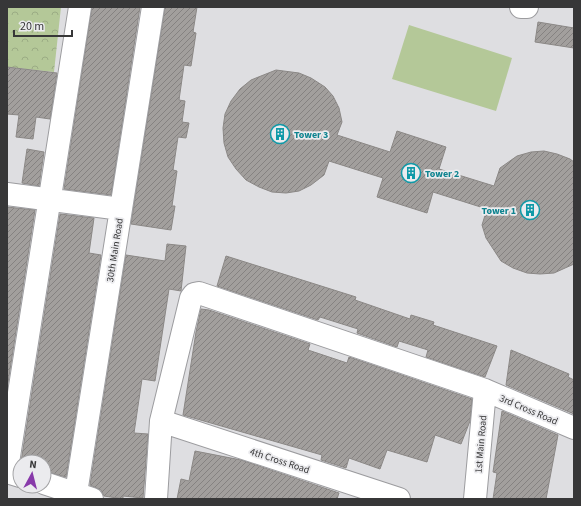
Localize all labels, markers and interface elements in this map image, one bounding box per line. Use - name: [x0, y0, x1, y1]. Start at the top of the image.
- scale bar: [14, 12, 72, 38]
- text: 20 m: [20, 18, 44, 35]
- building icon: Tower 3: [269, 123, 291, 145]
- place label: Tower 3: [294, 128, 328, 142]
- building icon: Tower 2: [400, 162, 422, 184]
- place label: Tower 2: [425, 167, 459, 181]
- building icon: Tower 1: [519, 199, 541, 221]
- place label: Tower 1: [482, 204, 516, 218]
- street label: 30th Main Road: [103, 217, 127, 283]
- street label: 3rd Cross Road: [497, 391, 560, 429]
- street label: 1st Main Road: [471, 415, 490, 474]
- street label: 4th Cross Road: [248, 445, 311, 477]
- north arrow: [12, 454, 52, 494]
- text: N: [29, 457, 38, 472]

